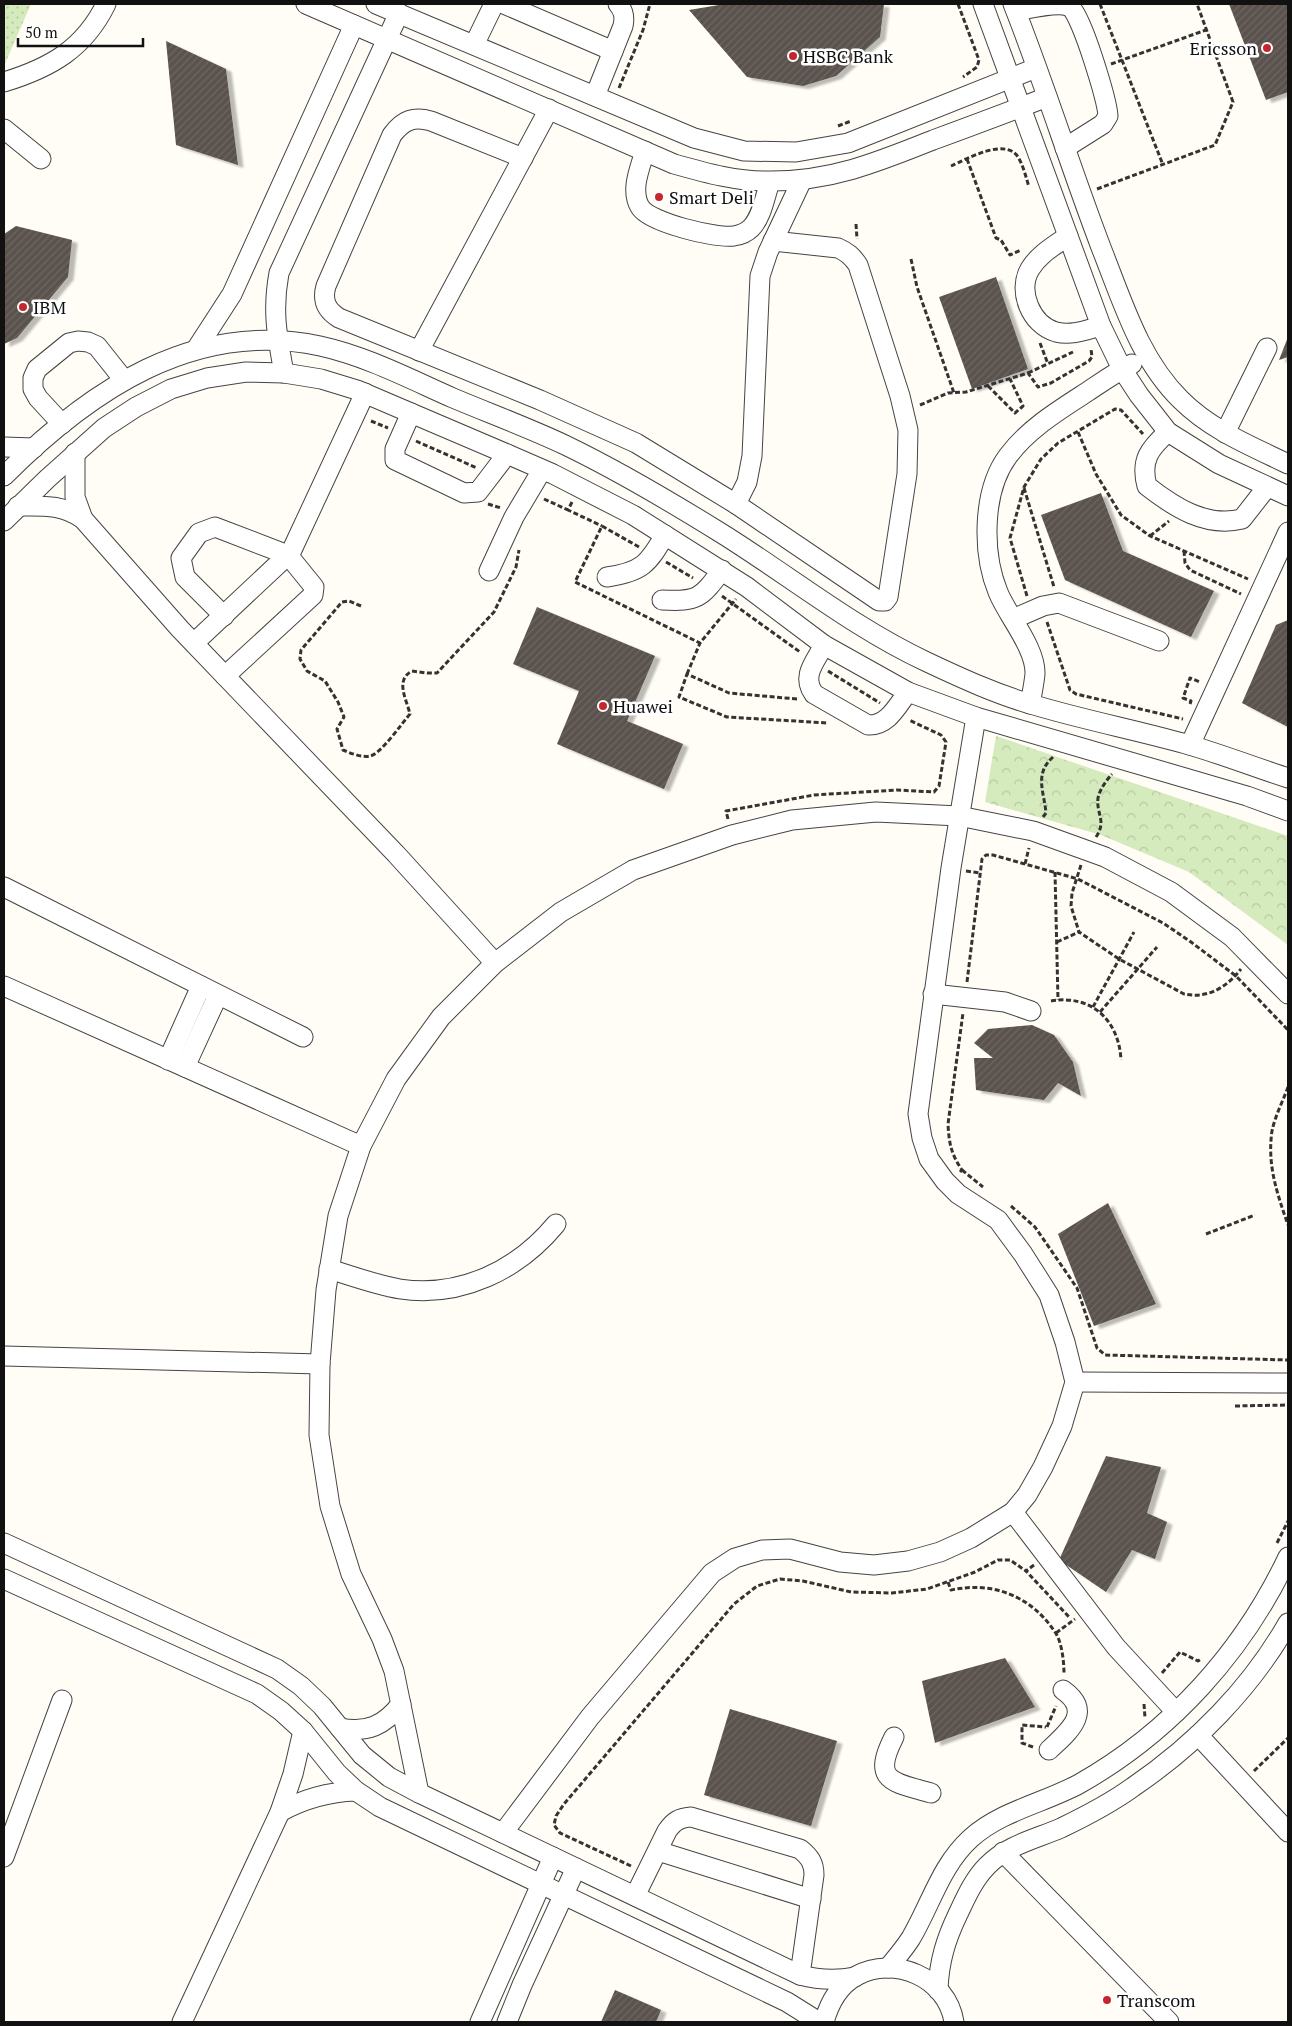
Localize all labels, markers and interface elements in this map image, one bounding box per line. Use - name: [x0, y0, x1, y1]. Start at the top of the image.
- scale bar: [18, 15, 142, 47]
- text: 50 m: [25, 22, 58, 42]
- place label: Ericsson: [1190, 36, 1257, 60]
- marker: Ericsson: [1261, 42, 1273, 54]
- place label: HSBC Bank: [803, 44, 894, 68]
- marker: HSBC Bank: [787, 50, 799, 62]
- place label: Smart Deli: [669, 185, 754, 209]
- marker: Smart Deli: [653, 191, 665, 203]
- place label: IBM: [33, 295, 66, 319]
- marker: IBM: [17, 301, 29, 313]
- place label: Huawei: [613, 694, 673, 718]
- marker: Huawei: [597, 700, 609, 712]
- place label: Transcom: [1117, 1988, 1196, 2012]
- marker: Transcom: [1101, 1994, 1113, 2006]

